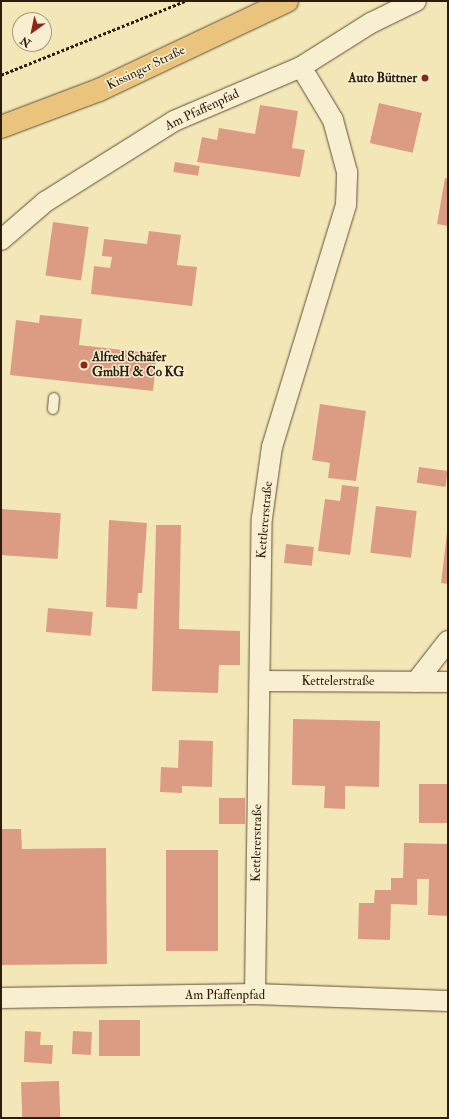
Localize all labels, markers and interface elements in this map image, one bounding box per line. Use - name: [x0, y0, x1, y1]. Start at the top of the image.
- north arrow: [12, 12, 52, 52]
- text: N: [18, 34, 33, 50]
- street label: Kissinger Straße: [104, 42, 188, 94]
- place label: Auto Büttner: [348, 70, 417, 86]
- marker: Auto Büttner: [420, 73, 430, 83]
- street label: Am Pfaffenpfad: [162, 86, 242, 134]
- place label: Alfred Schäfer GmbH & Co KG: [92, 350, 184, 381]
- marker: Alfred Schäfer GmbH & Co KG: [79, 360, 89, 370]
- street label: Kettlererstraße: [254, 481, 276, 559]
- street label: Kettelerstraße: [301, 673, 375, 689]
- street label: Kettlererstraße: [249, 804, 265, 882]
- street label: Am Pfaffenpfad: [185, 987, 265, 1003]

